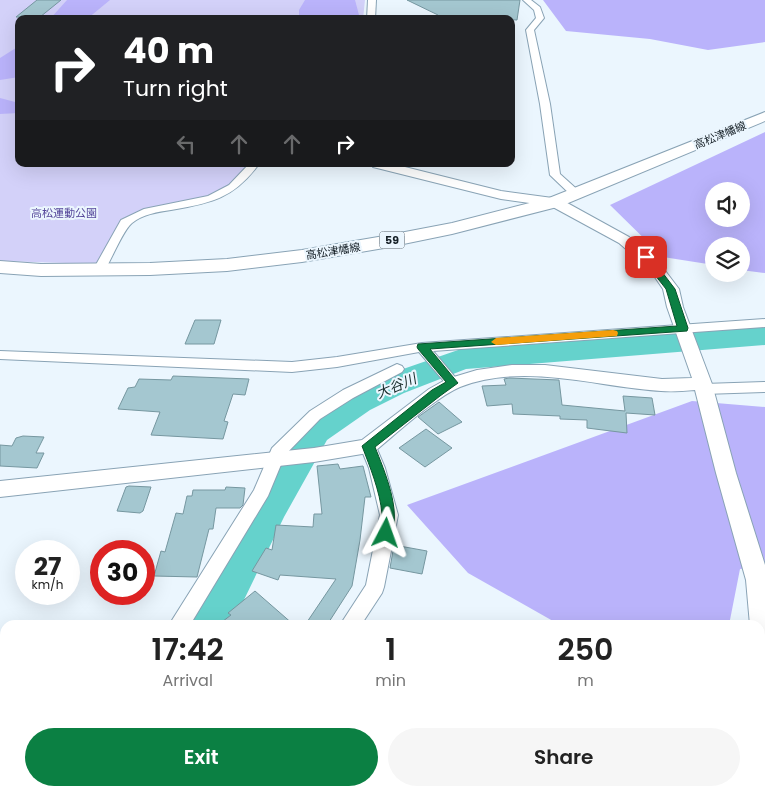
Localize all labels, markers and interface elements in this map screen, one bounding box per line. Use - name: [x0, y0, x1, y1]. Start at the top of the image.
- text: 40 m: [123, 26, 214, 75]
- icon: right: [40, 35, 105, 100]
- text: Turn right: [123, 73, 228, 104]
- street label: 高松津幡線: [692, 117, 748, 153]
- icon: left: [172, 130, 200, 158]
- icon: ahead: [225, 130, 253, 158]
- icon: ahead: [278, 130, 306, 158]
- icon: right: [331, 130, 359, 158]
- map controls: [705, 182, 750, 282]
- button: sound: [705, 182, 750, 227]
- park label: 高松運動公園: [31, 205, 97, 221]
- road number: 59: [380, 232, 404, 248]
- pin: [625, 236, 667, 278]
- button: layers: [705, 237, 750, 282]
- street label: 高松津幡線: [305, 239, 361, 263]
- icon: arrive: [632, 243, 660, 271]
- water label: 大谷川: [373, 368, 421, 403]
- position arrow: [359, 506, 411, 558]
- speed limit sign: 30: [90, 540, 155, 605]
- text: 27: [34, 549, 61, 584]
- text: km/h: [32, 576, 63, 593]
- text: 17:42: [152, 628, 224, 671]
- text: 1: [385, 628, 396, 671]
- text: 250: [558, 628, 613, 671]
- text: Arrival: [162, 669, 213, 692]
- text: min: [375, 669, 406, 692]
- text: m: [577, 669, 594, 692]
- button: Exit: [25, 728, 378, 786]
- button: Share: [388, 728, 740, 786]

